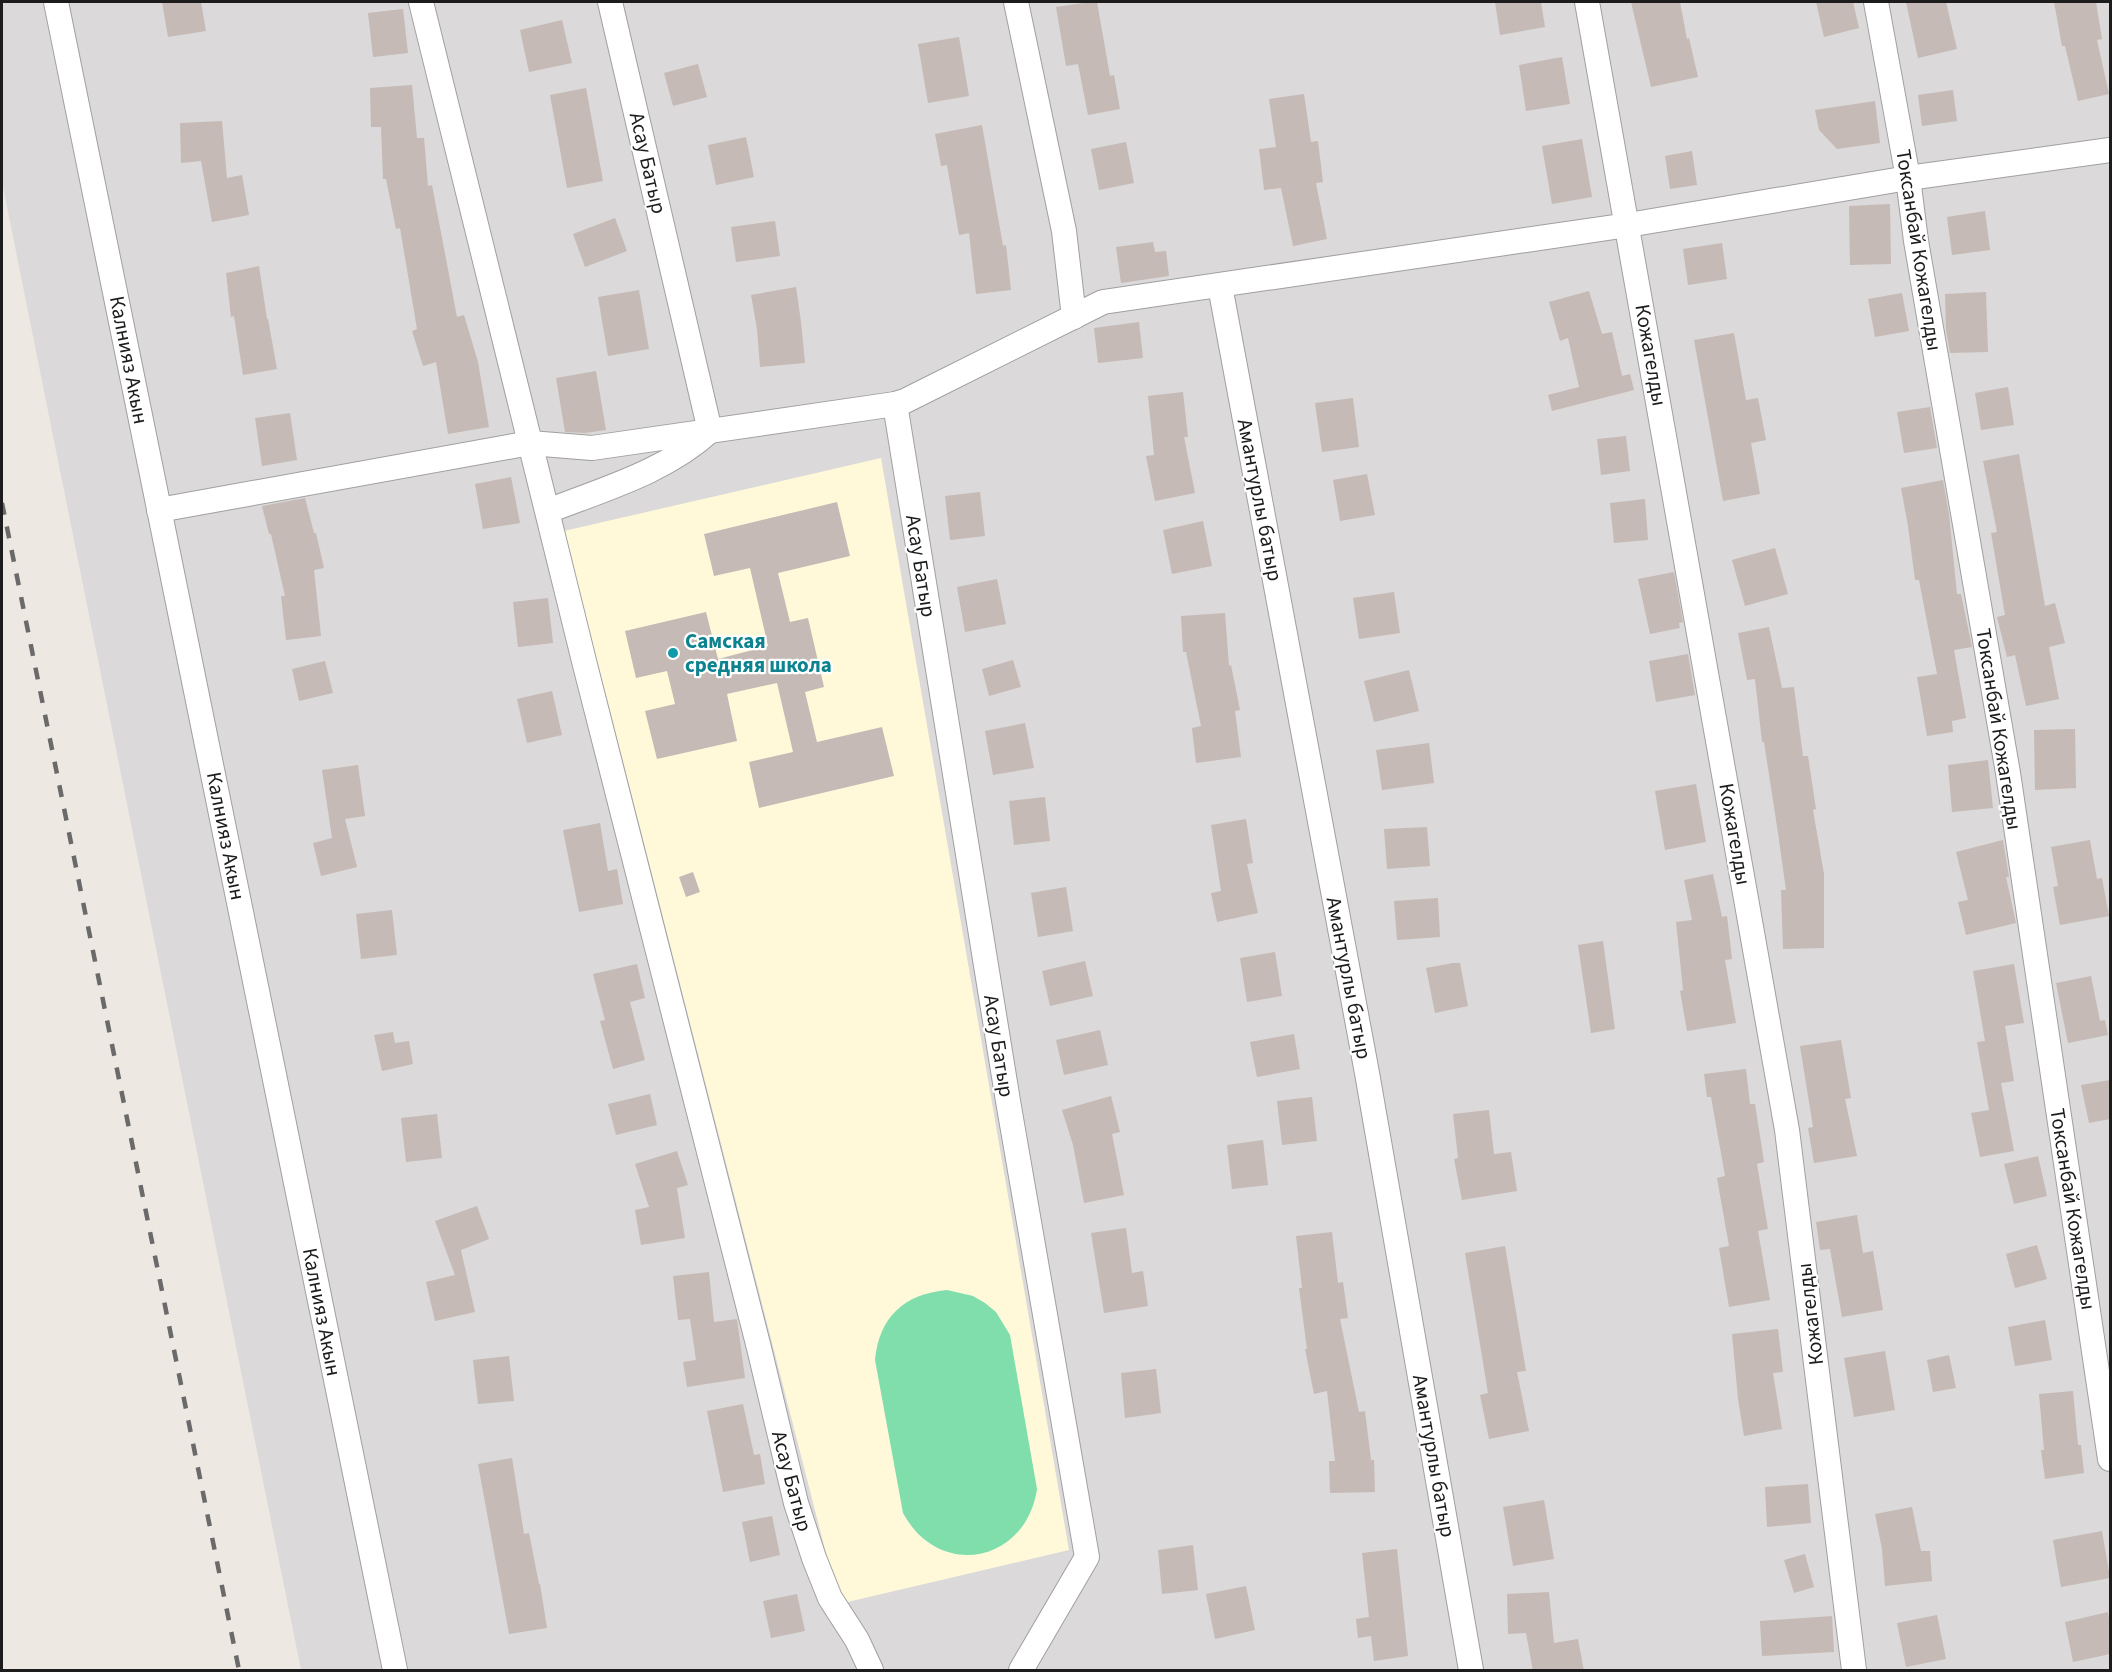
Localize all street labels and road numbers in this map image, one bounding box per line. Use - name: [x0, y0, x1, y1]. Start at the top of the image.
- street label: Асау Батыр: [622, 109, 674, 217]
- street label: Токсанбай Кожагелды: [1888, 147, 1950, 353]
- street label: Калнияз Акын: [102, 293, 156, 427]
- street label: Кожагелды: [1627, 302, 1675, 408]
- street label: Амантурлы батыр: [1230, 416, 1290, 584]
- street label: Асау Батыр: [898, 513, 944, 619]
- street label: Токсанбай Кожагелды: [1968, 626, 2030, 832]
- street label: Калнияз Акын: [199, 769, 253, 903]
- street label: Кожагелды: [1711, 781, 1759, 887]
- street label: Амантурлы батыр: [1319, 894, 1379, 1062]
- street label: Асау Батыр: [976, 993, 1022, 1099]
- street label: Токсанбай Кожагелды: [2042, 1106, 2104, 1312]
- street label: Калнияз Акын: [295, 1245, 349, 1379]
- street label: Кожагелды: [1789, 1261, 1831, 1367]
- street label: Амантурлы батыр: [1405, 1372, 1463, 1540]
- street label: Асау Батыр: [764, 1427, 820, 1535]

